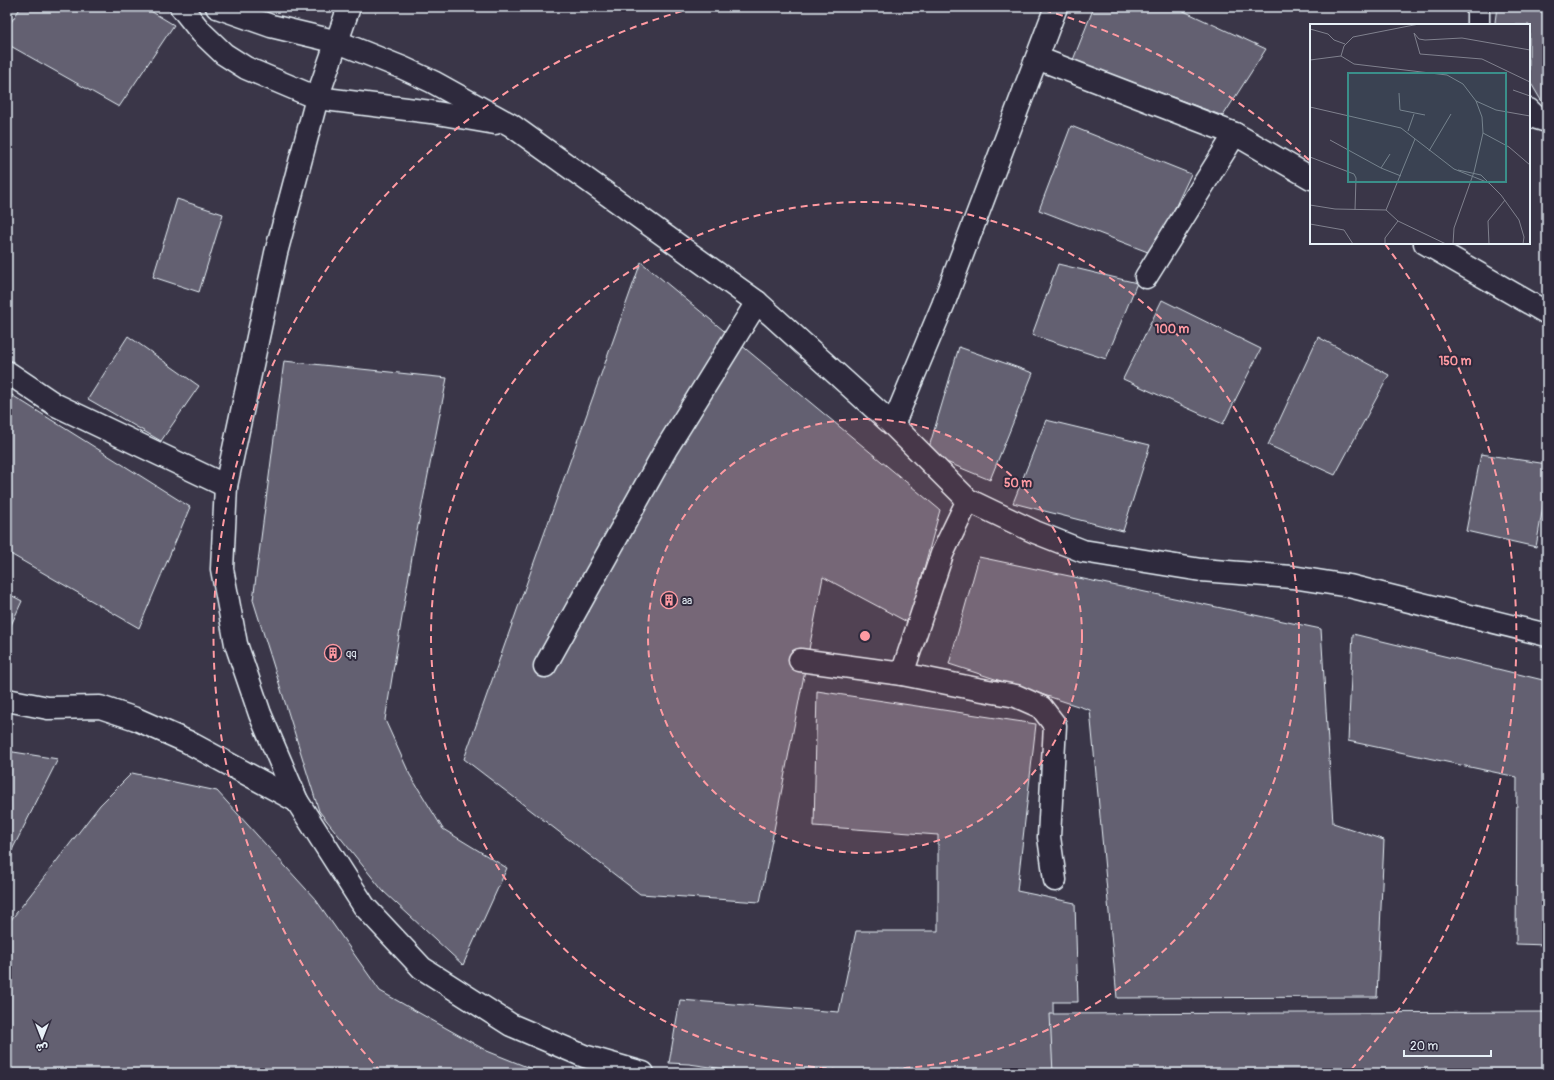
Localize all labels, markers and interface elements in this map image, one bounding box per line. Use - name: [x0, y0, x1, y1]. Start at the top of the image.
- inset map: [1310, 24, 1530, 244]
- text: 100 m: [1155, 322, 1190, 337]
- text: 150 m: [1439, 354, 1472, 369]
- text: 50 m: [1004, 476, 1032, 491]
- building icon: aa: [659, 590, 679, 610]
- place label: aa: [682, 594, 692, 607]
- centre of rings: [858, 629, 872, 643]
- building icon: qq: [323, 643, 343, 663]
- place label: qq: [346, 647, 356, 660]
- north arrow: [22, 1018, 62, 1058]
- scale bar: [1404, 1032, 1491, 1058]
- text: 20 m: [1410, 1039, 1439, 1054]
- text: ش: [36, 1041, 48, 1054]

